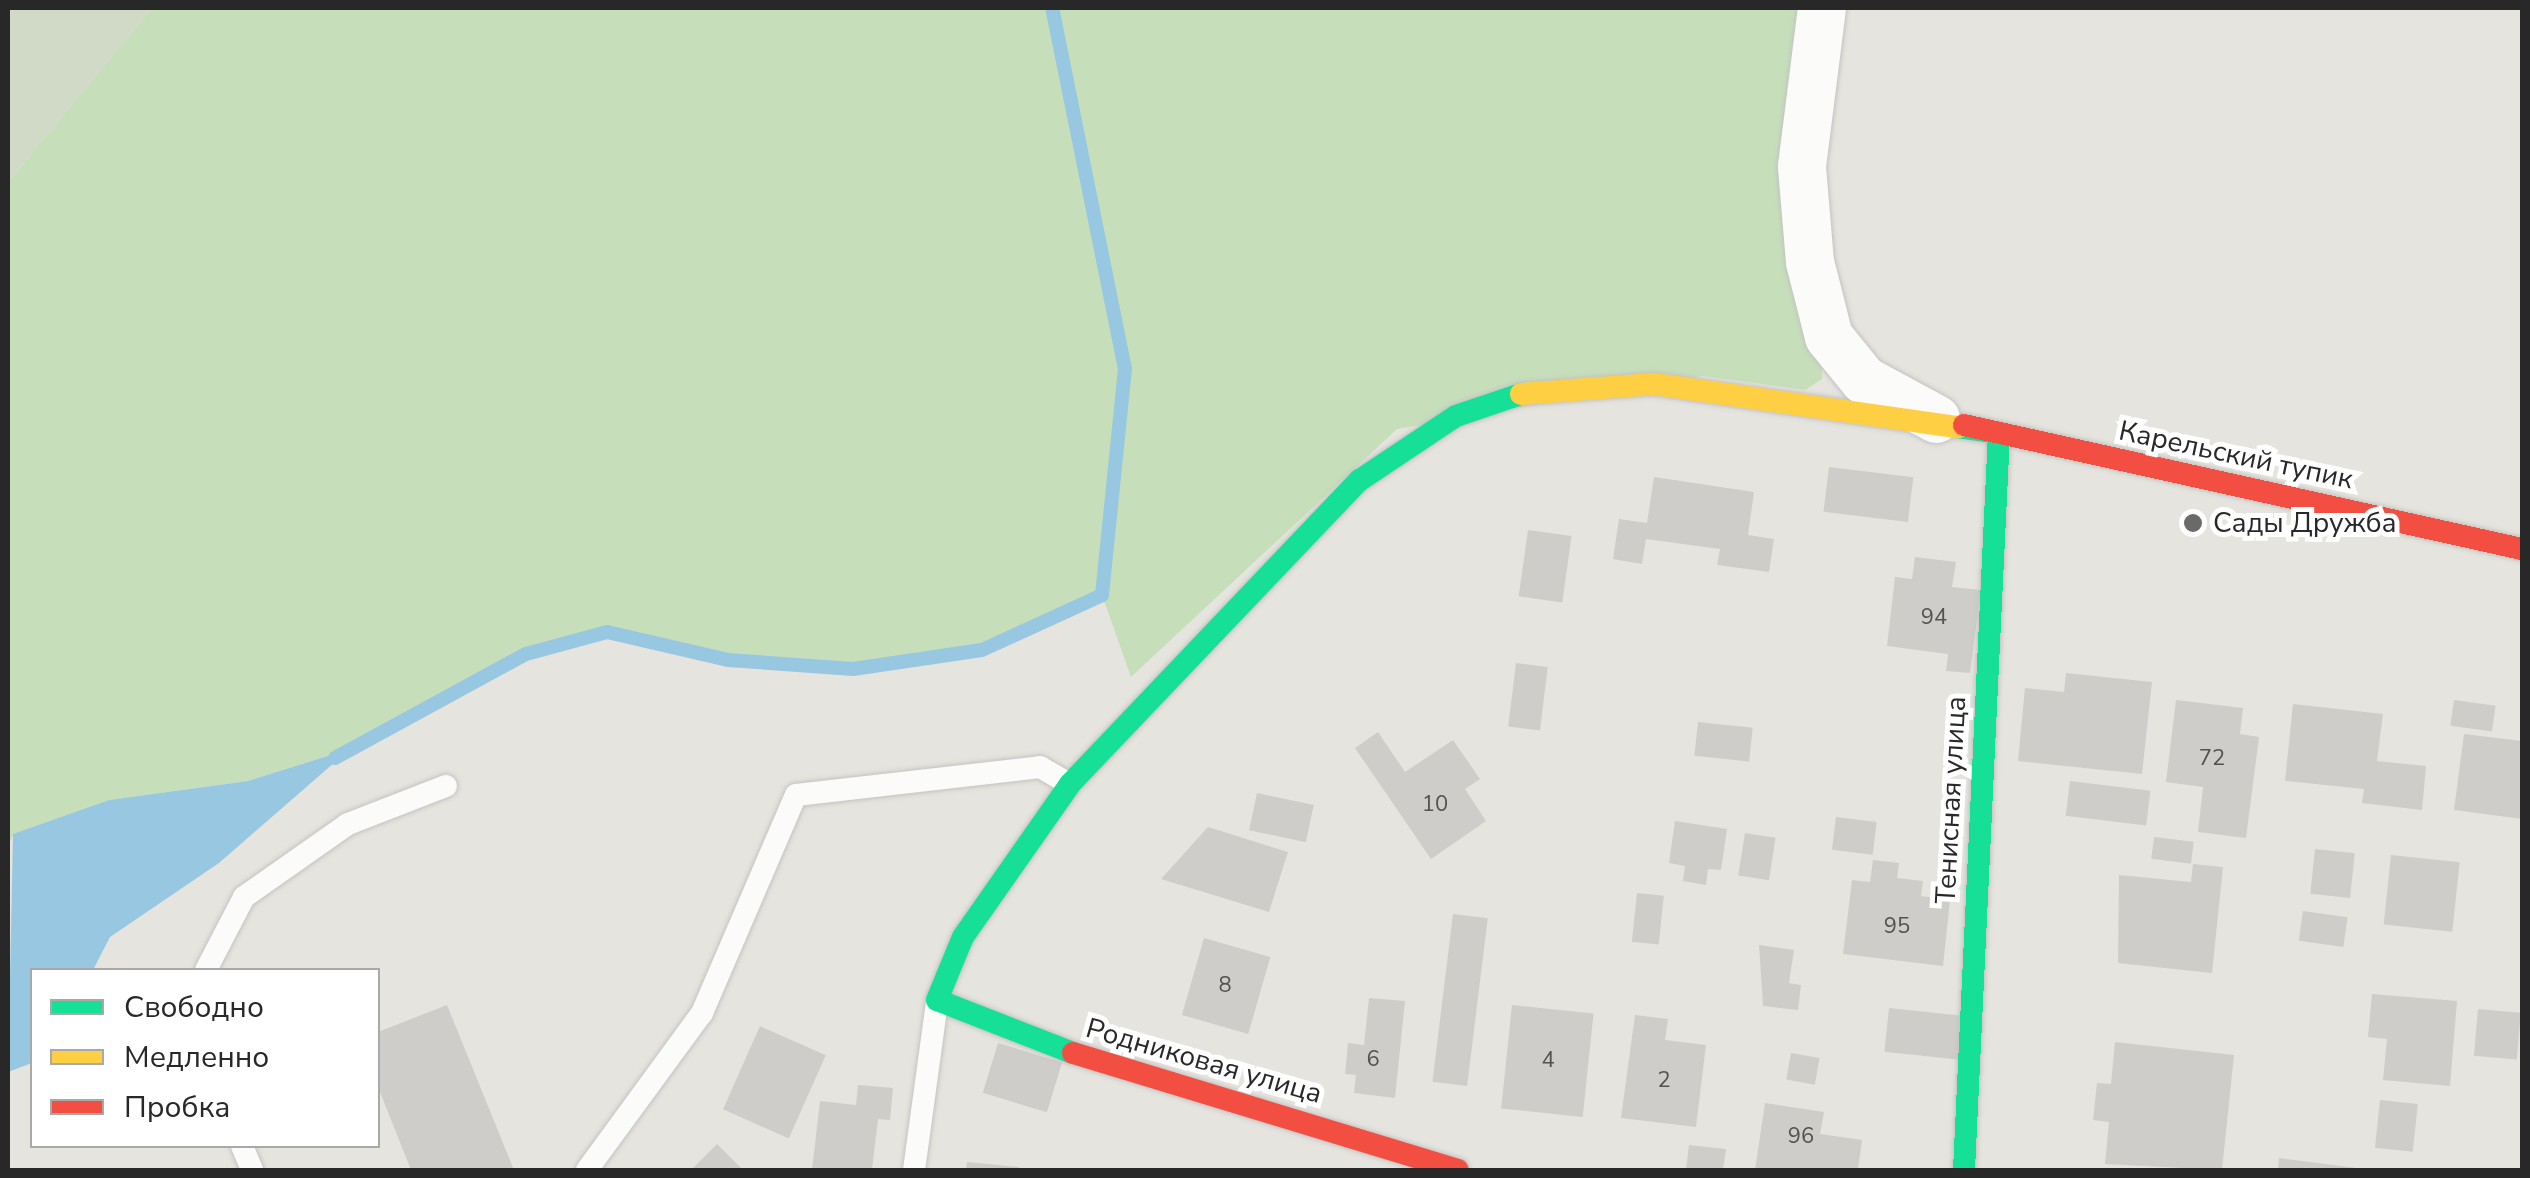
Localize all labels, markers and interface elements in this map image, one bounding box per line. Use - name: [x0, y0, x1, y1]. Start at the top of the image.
- street label: Карельский тупик: [2116, 414, 2356, 496]
- place label: Сады Дружба: [2213, 506, 2397, 540]
- marker: Сады Дружба: [2182, 512, 2204, 534]
- house number: 94: [1921, 605, 1947, 631]
- street label: Тенисная улица: [1929, 695, 1973, 905]
- house number: 72: [2199, 746, 2225, 772]
- house number: 10: [1422, 792, 1448, 818]
- house number: 95: [1884, 914, 1910, 940]
- legend: [30, 968, 380, 1148]
- house number: 8: [1218, 973, 1232, 999]
- text: Свободно: [124, 987, 264, 1028]
- street label: Родниковая улица: [1082, 1011, 1326, 1111]
- text: Медленно: [124, 1037, 269, 1078]
- house number: 6: [1366, 1047, 1380, 1073]
- house number: 4: [1541, 1048, 1555, 1074]
- house number: 2: [1657, 1068, 1671, 1094]
- text: Пробка: [124, 1087, 230, 1128]
- house number: 96: [1788, 1124, 1814, 1150]

